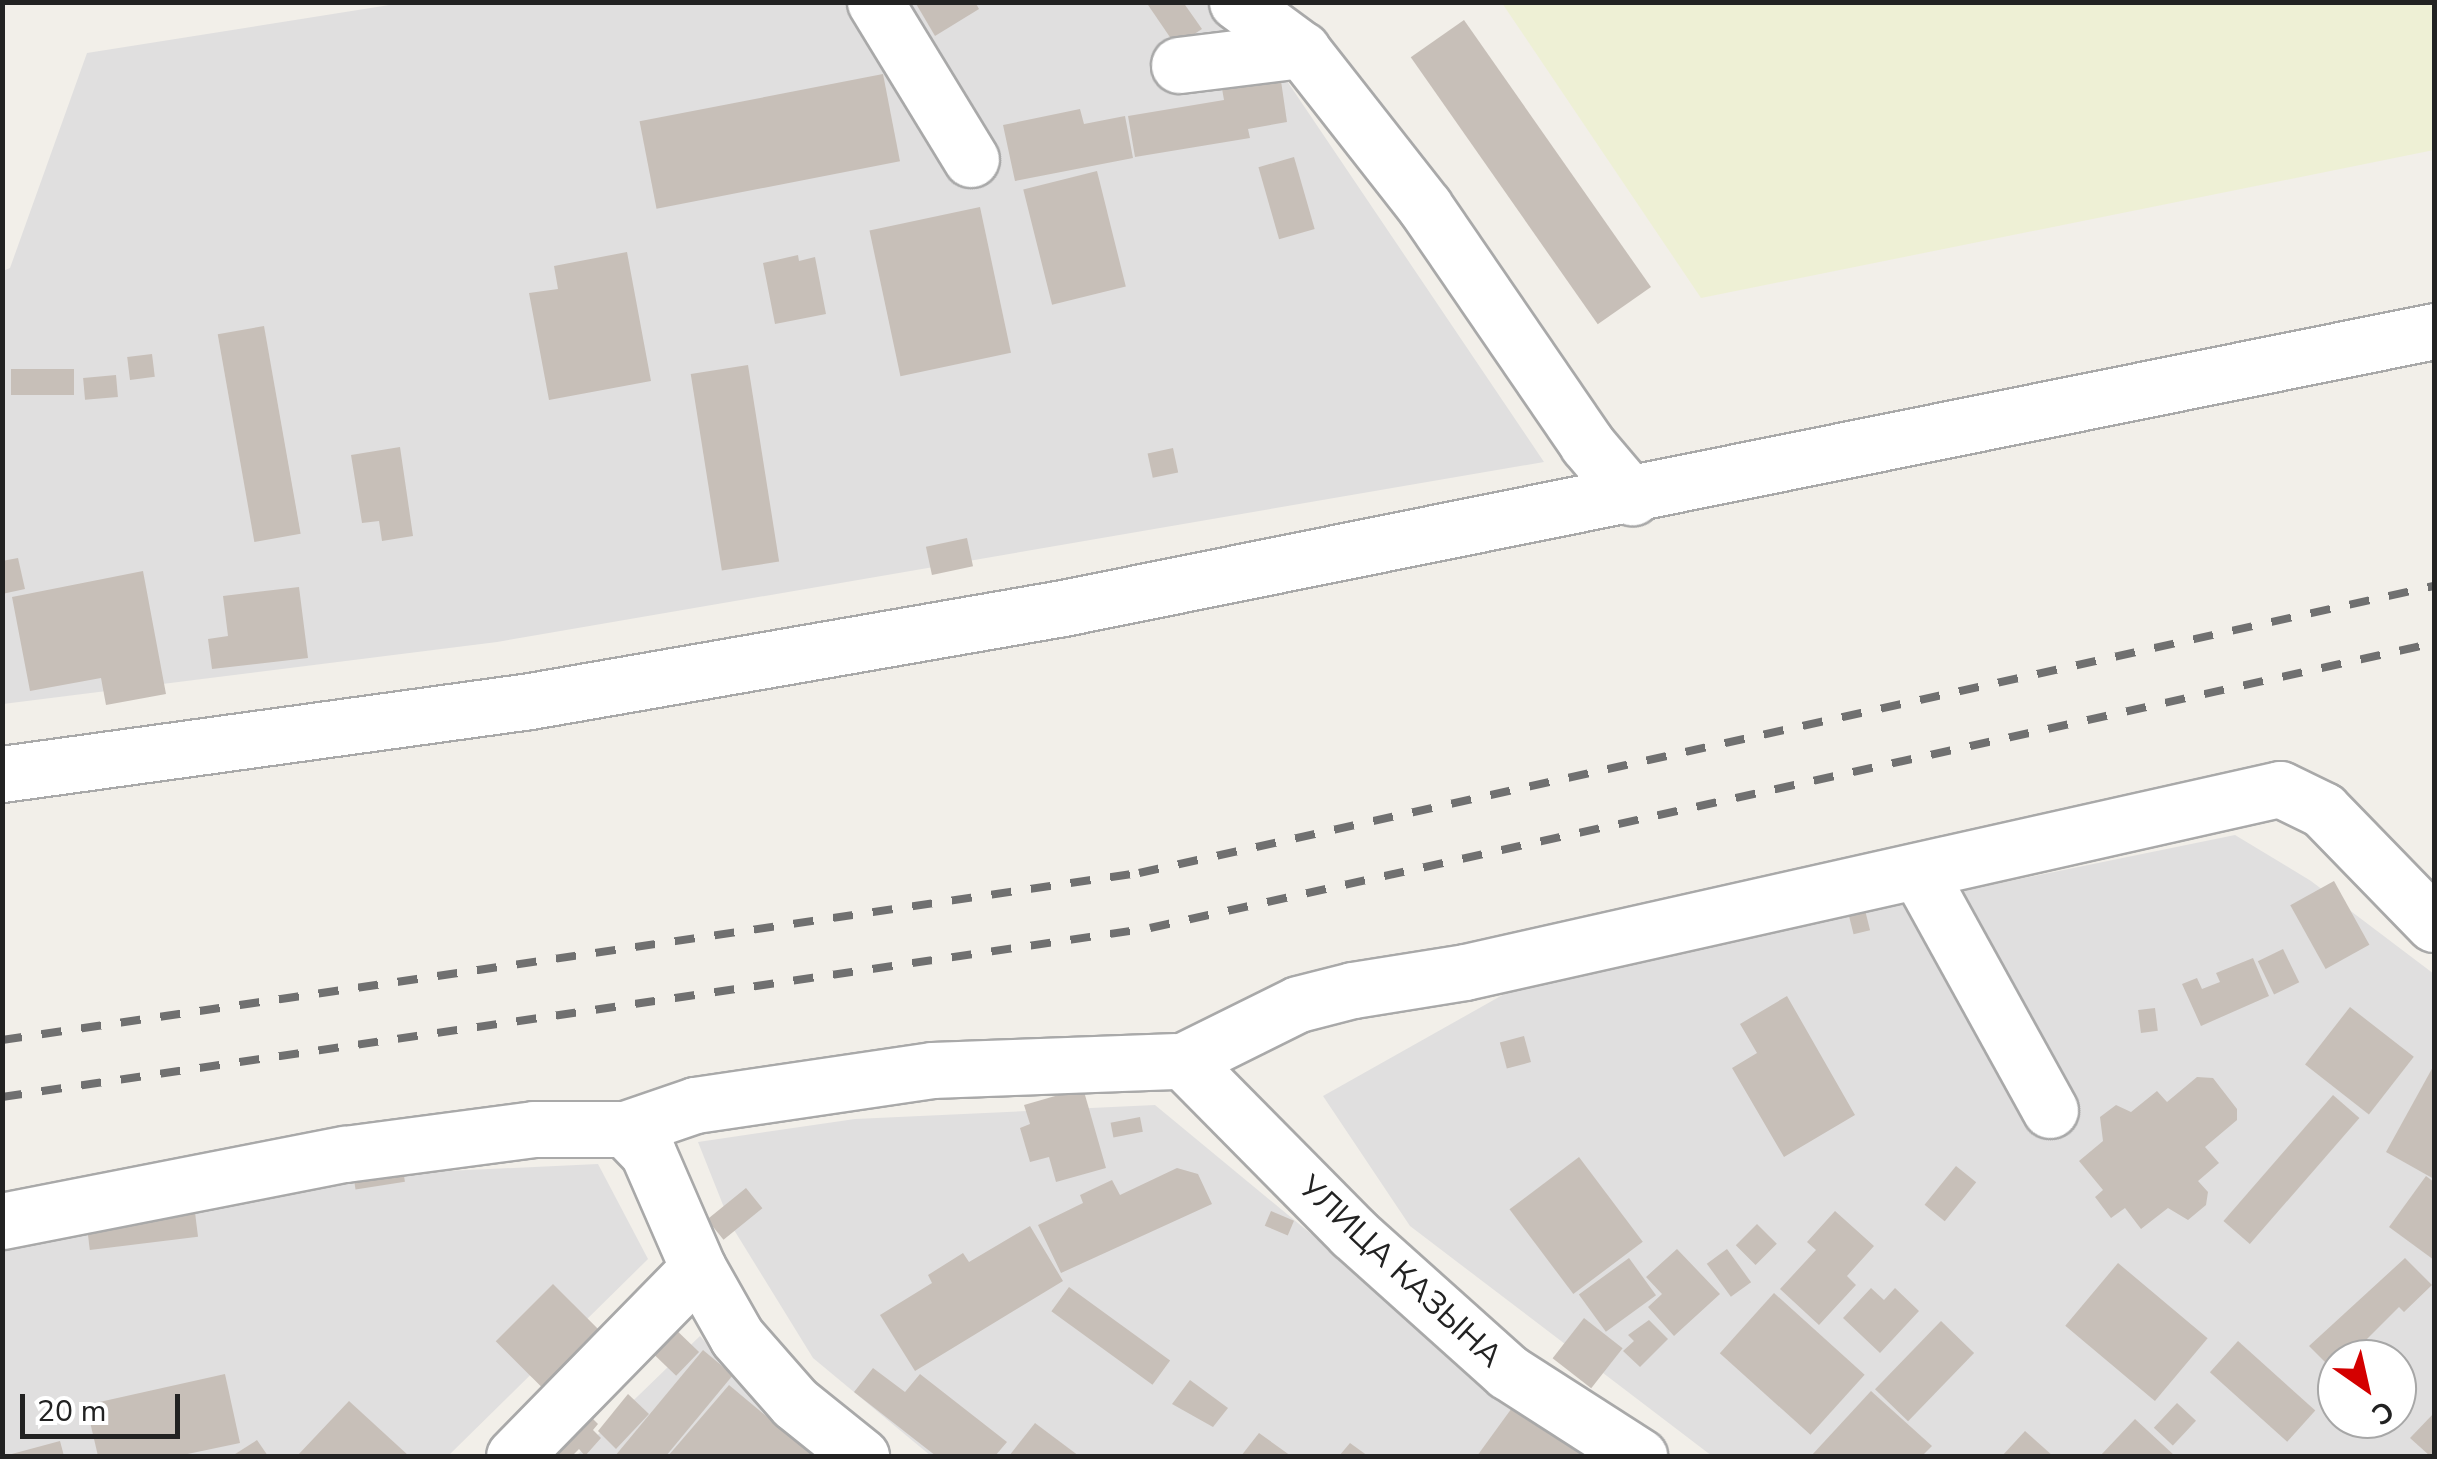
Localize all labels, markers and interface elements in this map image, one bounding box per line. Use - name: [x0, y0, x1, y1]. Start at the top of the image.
- street label: УЛИЦА КАЗЫНА: [1291, 1168, 1509, 1376]
- north arrow: [2317, 1339, 2417, 1439]
- scale bar: [25, 1374, 185, 1436]
- text: 20 m: [37, 1391, 106, 1432]
- text: С: [2364, 1391, 2401, 1433]

